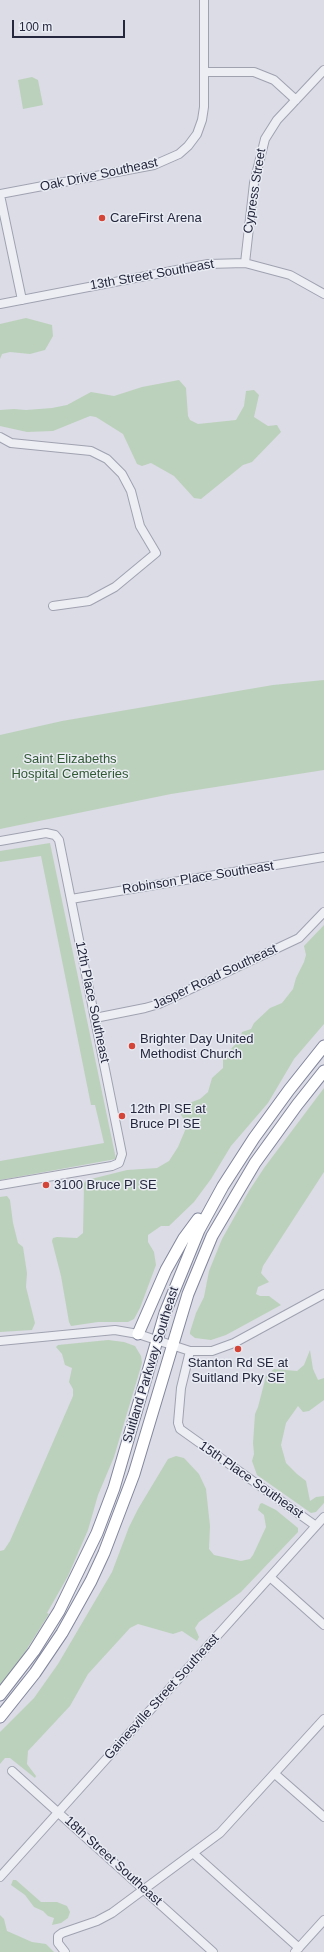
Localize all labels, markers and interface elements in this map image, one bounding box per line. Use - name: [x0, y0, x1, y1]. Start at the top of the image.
- scale bar: [14, 12, 127, 38]
- text: 100 m: [19, 20, 52, 34]
- street label: Cypress Street: [241, 147, 269, 235]
- street label: Oak Drive Southeast: [39, 155, 159, 195]
- place label: CareFirst Arena: [110, 210, 202, 226]
- marker: CareFirst Arena: [97, 213, 107, 223]
- street label: 13th Street Southeast: [89, 256, 215, 294]
- park label: Saint Elizabeths Hospital Cemeteries: [11, 751, 129, 782]
- street label: Robinson Place Southeast: [121, 858, 275, 898]
- street label: 12th Place Southeast: [72, 940, 112, 1064]
- street label: Jasper Road Southeast: [150, 941, 280, 1013]
- place label: Brighter Day United Methodist Church: [140, 1031, 253, 1062]
- marker: Brighter Day United Methodist Church: [127, 1041, 137, 1051]
- place label: 12th Pl SE at Bruce Pl SE: [130, 1101, 206, 1132]
- marker: 12th Pl SE at Bruce Pl SE: [117, 1111, 127, 1121]
- place label: 3100 Bruce Pl SE: [54, 1177, 157, 1193]
- marker: 3100 Bruce Pl SE: [41, 1180, 51, 1190]
- street label: Suitland Parkway Southeast: [120, 1285, 182, 1445]
- marker: Stanton Rd SE at Suitland Pky SE: [233, 1344, 243, 1354]
- place label: Stanton Rd SE at Suitland Pky SE: [188, 1355, 288, 1386]
- street label: 15th Place Southeast: [196, 1438, 306, 1522]
- street label: Gainesville Street Southeast: [101, 1631, 223, 1763]
- street label: 18th Street Southeast: [61, 1813, 165, 1909]

